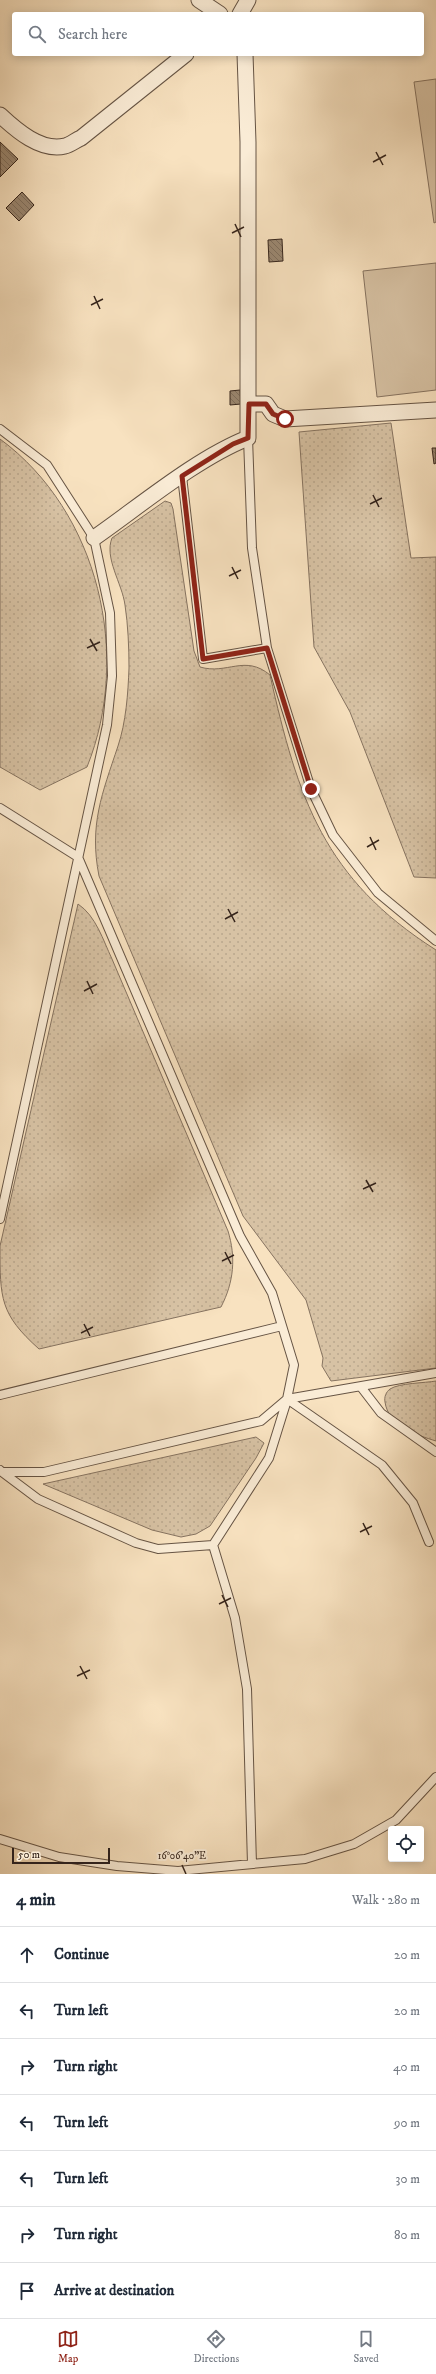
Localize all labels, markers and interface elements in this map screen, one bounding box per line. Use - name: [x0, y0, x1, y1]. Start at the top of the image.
- search box: [12, 12, 424, 56]
- icon: search: [26, 23, 48, 45]
- text: Search here: [58, 25, 127, 44]
- route start: [276, 410, 294, 428]
- route end: [302, 780, 320, 798]
- map controls: [388, 1826, 424, 1862]
- button: locate: [388, 1826, 424, 1862]
- scale bar: [12, 1846, 110, 1865]
- text: 50 m: [18, 1848, 40, 1862]
- text: 16°06'40"E: [158, 1850, 206, 1862]
- text: 4 min: [16, 1889, 55, 1911]
- text: Walk · 280 m: [352, 1892, 420, 1908]
- icon: ahead: [16, 1944, 38, 1966]
- text: Continue: [54, 1945, 109, 1964]
- text: 20 m: [394, 1947, 420, 1963]
- icon: left: [16, 2000, 38, 2022]
- text: Turn left: [54, 2001, 108, 2020]
- text: 20 m: [394, 2003, 420, 2019]
- icon: right: [16, 2056, 38, 2078]
- text: Turn right: [54, 2057, 117, 2076]
- text: 40 m: [393, 2059, 420, 2075]
- icon: left: [16, 2112, 38, 2134]
- text: Turn left: [54, 2113, 108, 2132]
- text: 90 m: [394, 2115, 420, 2131]
- icon: left: [16, 2168, 38, 2190]
- text: Turn left: [54, 2169, 108, 2188]
- text: 30 m: [396, 2171, 420, 2187]
- icon: right: [16, 2224, 38, 2246]
- text: Turn right: [54, 2225, 117, 2244]
- text: 80 m: [394, 2227, 420, 2243]
- icon: arrive: [16, 2280, 38, 2302]
- text: Arrive at destination: [54, 2281, 174, 2300]
- tab: Map: [57, 2328, 79, 2366]
- tab: Directions: [194, 2328, 239, 2366]
- tab: Saved: [354, 2328, 379, 2366]

